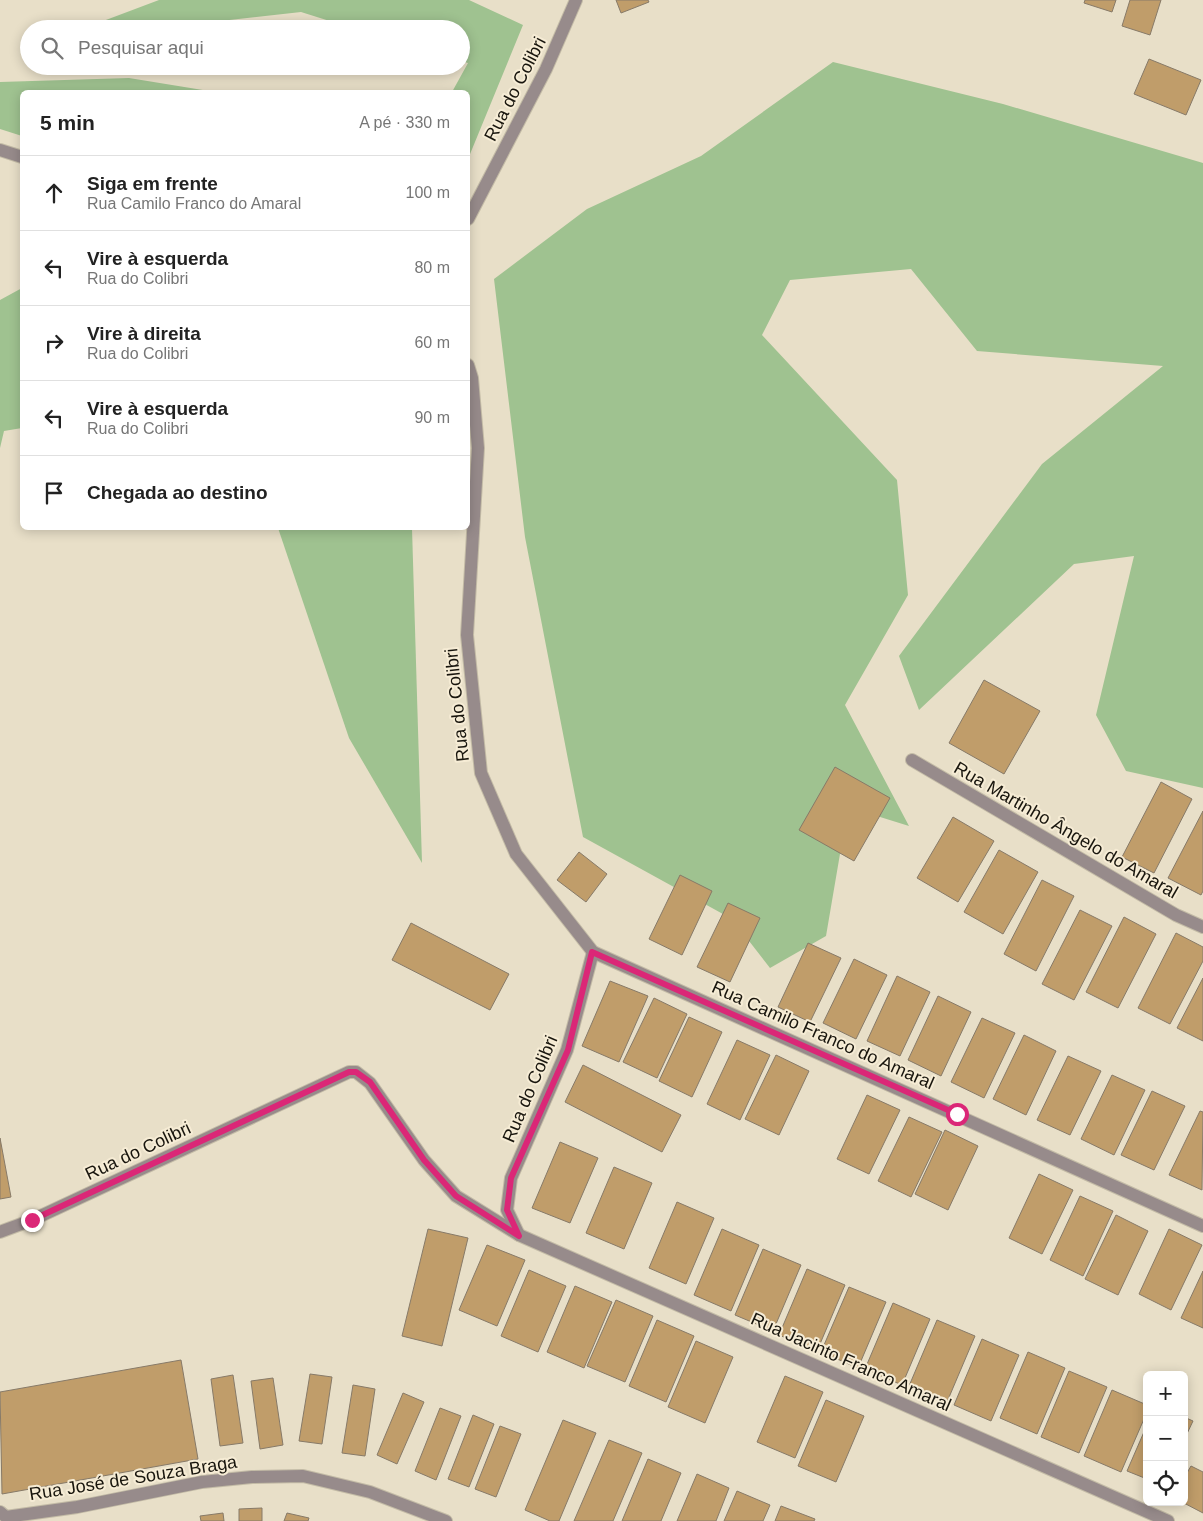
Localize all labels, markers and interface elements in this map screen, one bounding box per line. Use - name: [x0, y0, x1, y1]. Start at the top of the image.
- search box: [20, 20, 470, 75]
- icon: search: [38, 34, 66, 62]
- street label: Rua do Colibri: [480, 34, 550, 144]
- text: Pesquisar aqui: [78, 37, 204, 58]
- text: 5 min: [40, 111, 95, 134]
- text: A pé · 330 m: [359, 114, 450, 131]
- text: Siga em frente: [87, 173, 218, 194]
- icon: ahead: [40, 179, 68, 207]
- text: 100 m: [406, 184, 450, 201]
- text: Rua Camilo Franco do Amaral: [87, 195, 301, 212]
- text: Vire à esquerda: [87, 248, 228, 269]
- icon: left: [40, 254, 68, 282]
- text: 80 m: [414, 259, 450, 276]
- text: Rua do Colibri: [87, 270, 188, 287]
- text: Vire à direita: [87, 323, 201, 344]
- icon: right: [40, 329, 68, 357]
- text: 60 m: [414, 334, 450, 351]
- text: Rua do Colibri: [87, 345, 188, 362]
- text: Vire à esquerda: [87, 398, 228, 419]
- icon: left: [40, 404, 68, 432]
- text: 90 m: [414, 409, 450, 426]
- text: Rua do Colibri: [87, 420, 188, 437]
- icon: arrive: [40, 479, 68, 507]
- text: Chegada ao destino: [87, 482, 268, 503]
- street label: Rua do Colibri: [441, 647, 473, 763]
- street label: Rua Martinho Ângelo do Amaral: [951, 758, 1181, 902]
- street label: Rua Camilo Franco do Amaral: [709, 977, 937, 1093]
- street label: Rua do Colibri: [499, 1033, 561, 1145]
- route start: [946, 1103, 969, 1126]
- street label: Rua do Colibri: [82, 1118, 194, 1184]
- route end: [21, 1209, 44, 1232]
- street label: Rua Jacinto Franco Amaral: [748, 1309, 954, 1415]
- map controls: [1143, 1371, 1188, 1506]
- button: +: [1143, 1371, 1188, 1416]
- button: −: [1143, 1416, 1188, 1461]
- street label: Rua José de Souza Braga: [28, 1452, 239, 1504]
- button: locate: [1143, 1461, 1188, 1506]

